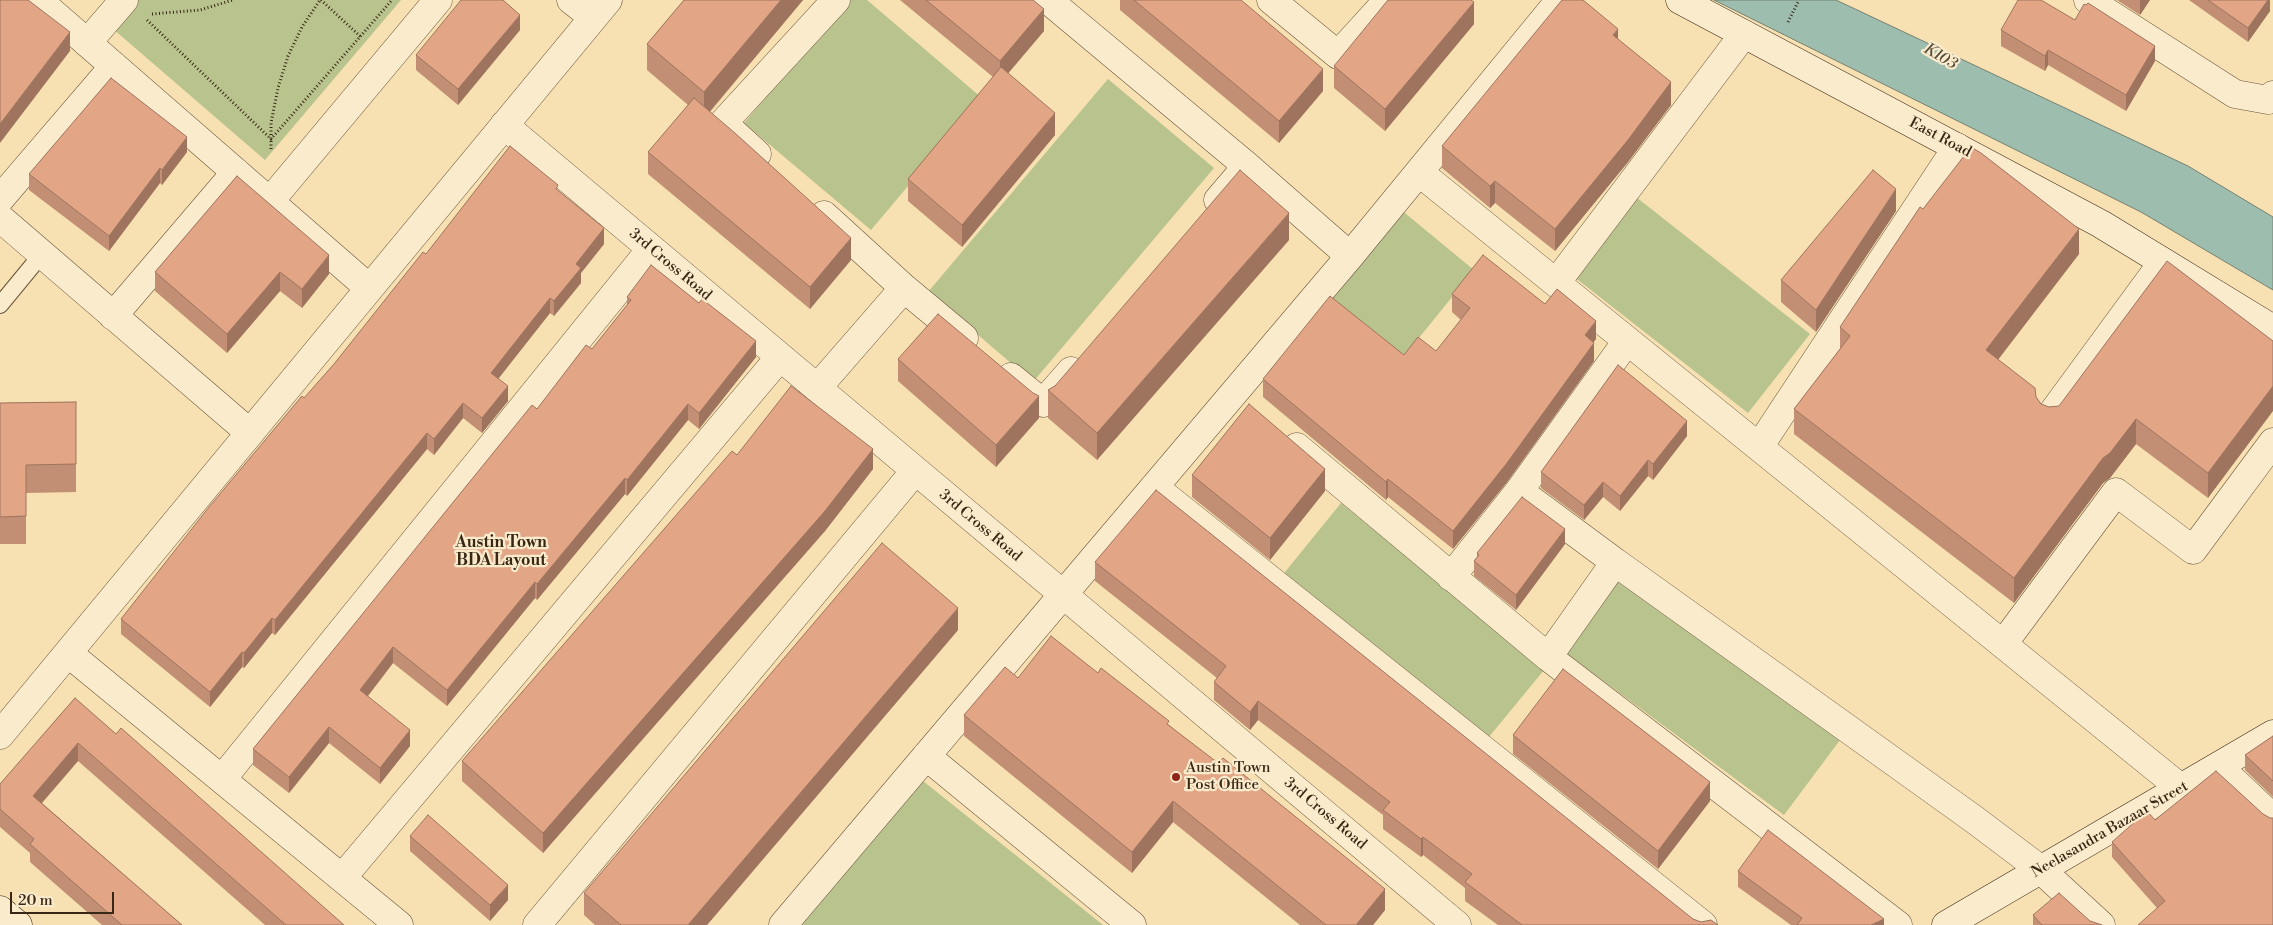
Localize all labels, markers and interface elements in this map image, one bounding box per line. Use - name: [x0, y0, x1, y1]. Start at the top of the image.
- water label: K103: [1920, 40, 1960, 74]
- street label: East Road: [1906, 114, 1974, 162]
- street label: 3rd Cross Road: [625, 225, 715, 305]
- street label: 3rd Cross Road: [935, 486, 1025, 566]
- district label: Austin Town BDA Layout: [455, 533, 547, 571]
- place label: Austin Town Post Office: [1186, 759, 1270, 794]
- marker: Austin Town Post Office: [1170, 771, 1182, 783]
- street label: 3rd Cross Road: [1280, 774, 1370, 854]
- street label: Neelasandra Bazaar Street: [2029, 778, 2191, 882]
- scale bar: [12, 882, 116, 914]
- text: 20 m: [18, 891, 53, 910]

